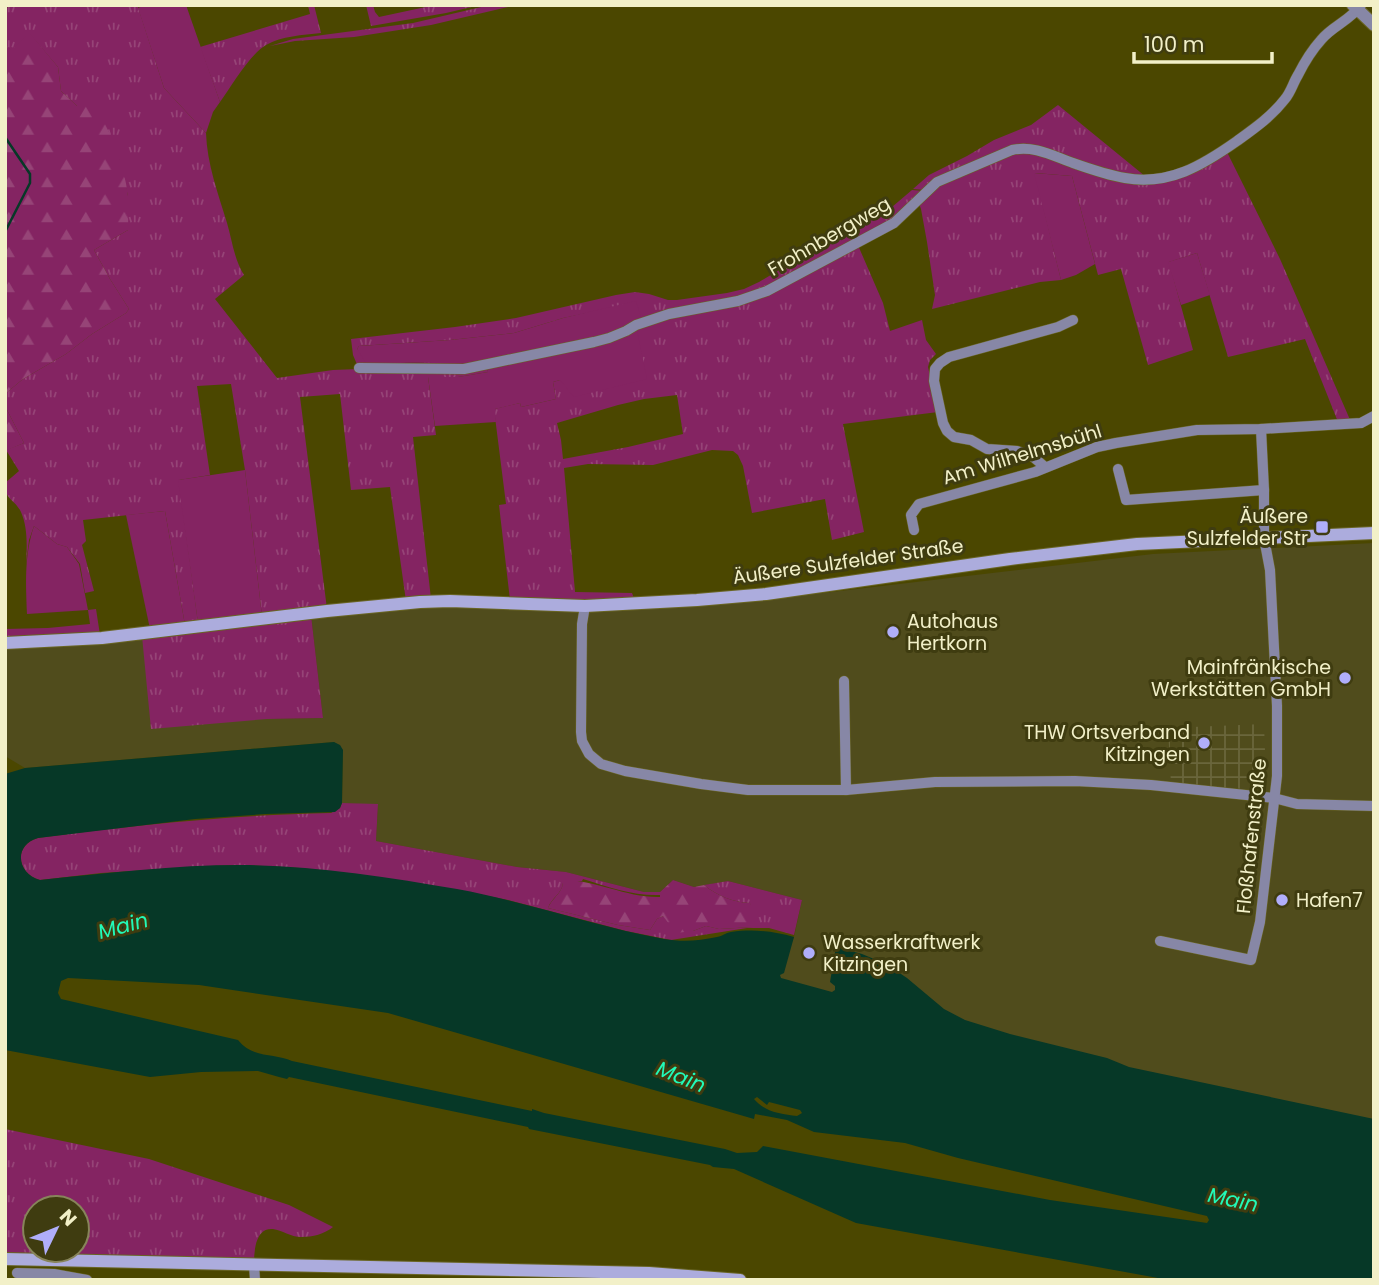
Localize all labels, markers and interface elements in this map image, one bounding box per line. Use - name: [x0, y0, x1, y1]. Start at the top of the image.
- scale bar: [1134, 21, 1272, 65]
- text: 100 m: [1144, 30, 1204, 59]
- street label: Frohnbergweg: [763, 190, 896, 283]
- street label: Am Wilhelmsbühl: [939, 417, 1105, 492]
- place label: Äußere Sulzfelder Str: [1187, 503, 1308, 552]
- marker: Äußere Sulzfelder Str: [1314, 519, 1330, 535]
- street label: Äußere Sulzfelder Straße: [731, 532, 965, 591]
- place label: Autohaus Hertkorn: [907, 608, 998, 657]
- marker: Autohaus Hertkorn: [885, 624, 901, 640]
- place label: Mainfränkische Werkstätten GmbH: [1151, 654, 1331, 703]
- marker: Mainfränkische Werkstätten GmbH: [1337, 670, 1353, 686]
- place label: THW Ortsverband Kitzingen: [1024, 719, 1190, 768]
- marker: THW Ortsverband Kitzingen: [1196, 735, 1212, 751]
- street label: Floßhafenstraße: [1230, 757, 1273, 915]
- place label: Hafen7: [1296, 887, 1363, 914]
- marker: Hafen7: [1274, 892, 1290, 908]
- water label: Main: [95, 905, 151, 946]
- place label: Wasserkraftwerk Kitzingen: [823, 929, 980, 978]
- marker: Wasserkraftwerk Kitzingen: [801, 945, 817, 961]
- water label: Main: [652, 1054, 710, 1100]
- water label: Main: [1205, 1180, 1261, 1219]
- north arrow: [21, 1194, 91, 1264]
- text: N: [53, 1203, 83, 1232]

